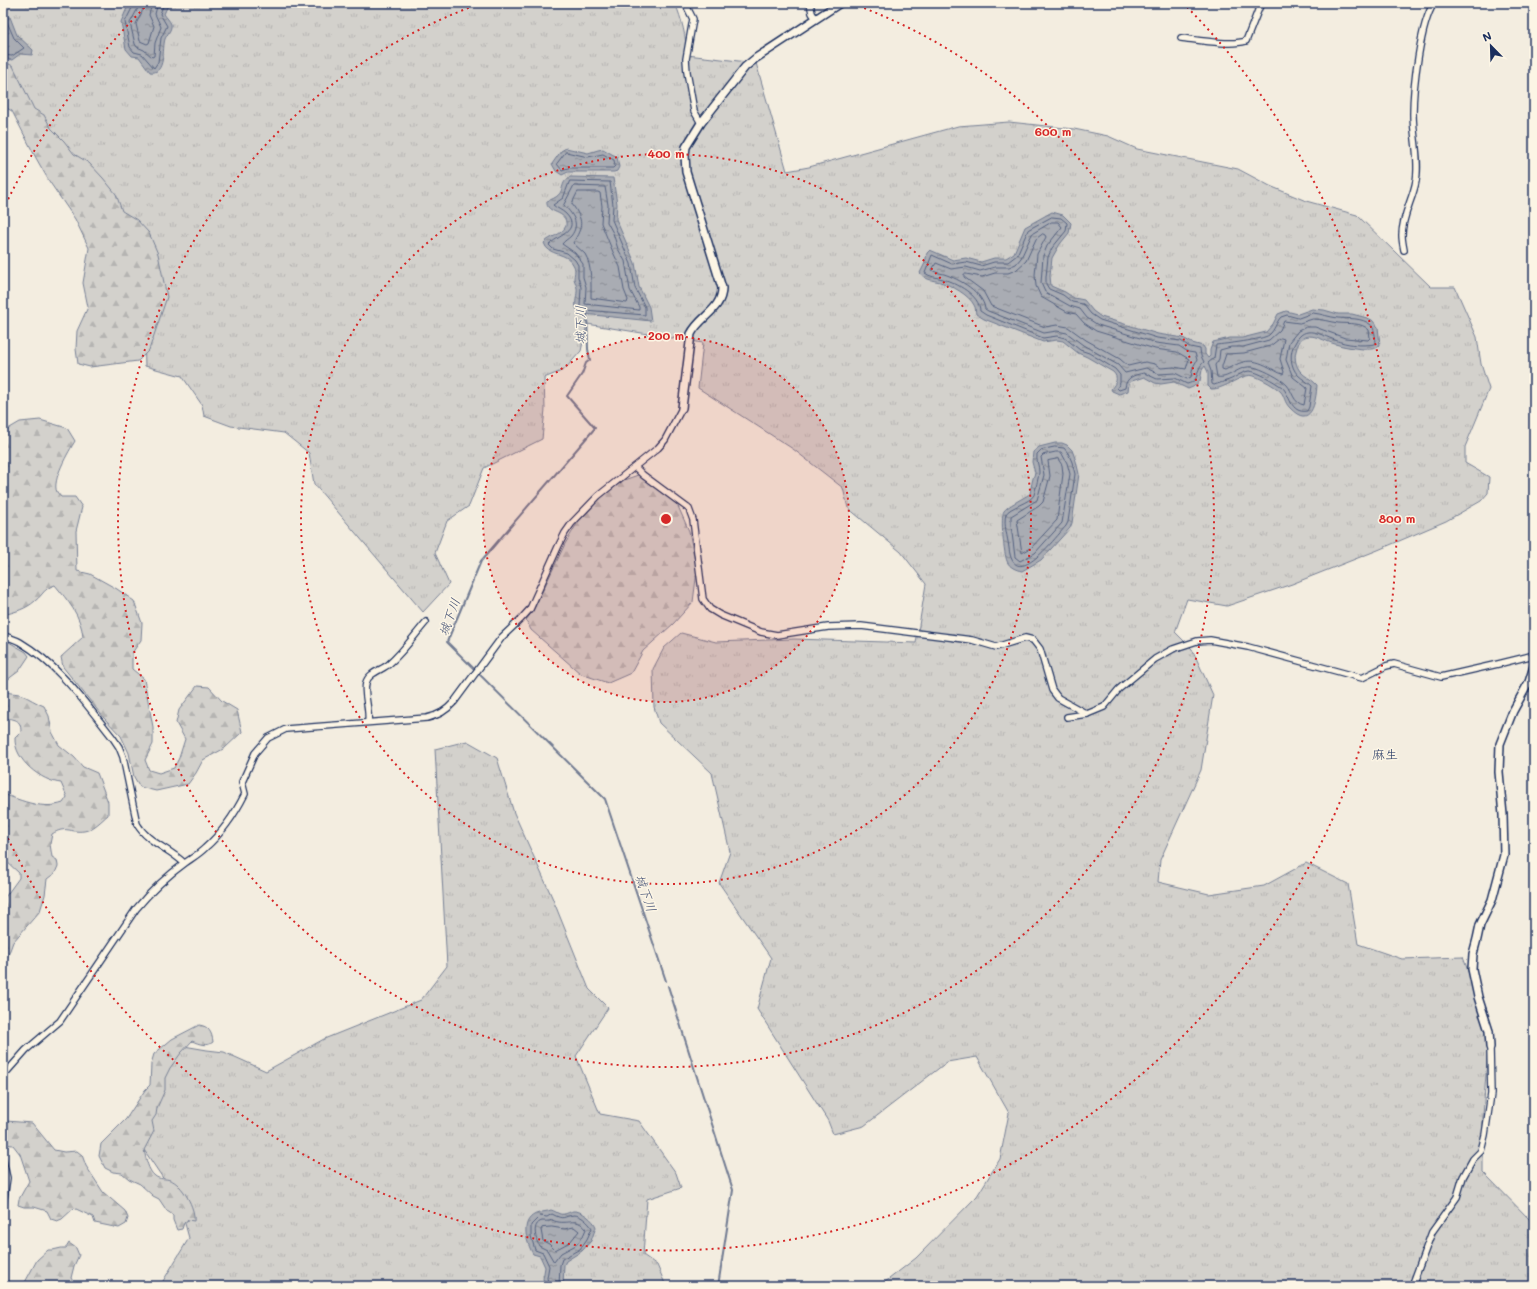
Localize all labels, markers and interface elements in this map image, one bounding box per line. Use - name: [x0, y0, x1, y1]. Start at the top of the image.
- north arrow: [1471, 26, 1511, 66]
- text: N: [1480, 28, 1494, 45]
- text: 600 m: [1035, 123, 1071, 139]
- text: 400 m: [648, 145, 684, 161]
- water label: 城下川: [571, 305, 588, 345]
- text: 200 m: [648, 327, 684, 343]
- text: 800 m: [1379, 510, 1415, 526]
- centre of rings: [659, 512, 673, 526]
- water label: 城下川: [434, 596, 463, 638]
- district label: 麻生: [1372, 745, 1398, 762]
- water label: 城下川: [632, 872, 661, 914]

